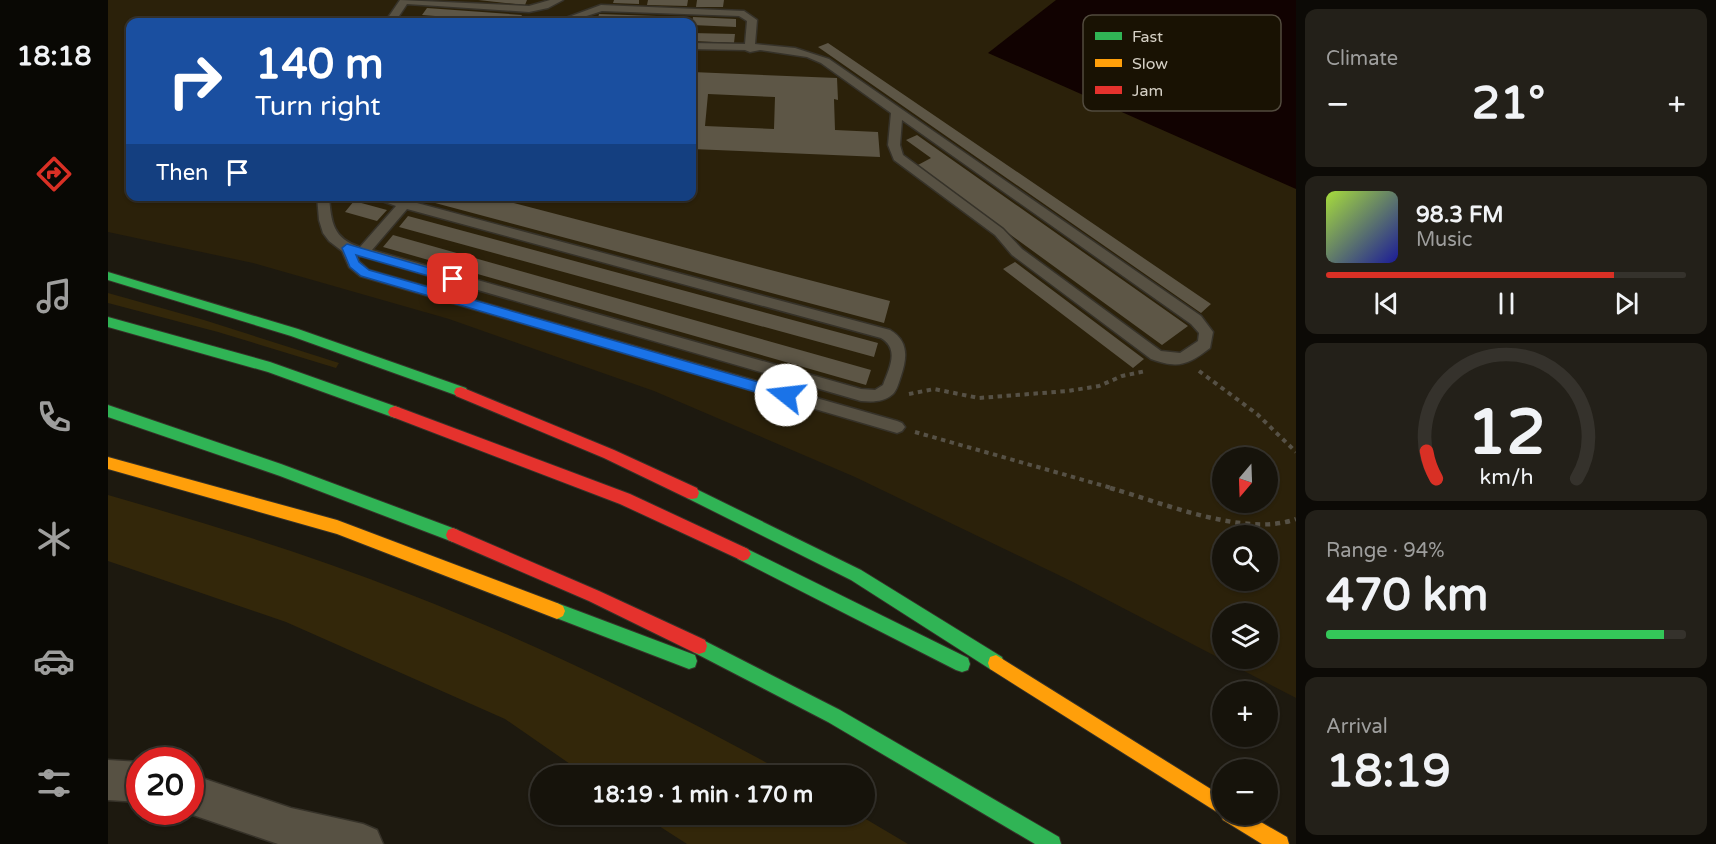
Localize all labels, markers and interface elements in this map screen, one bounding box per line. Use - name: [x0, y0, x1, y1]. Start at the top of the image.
- legend: [1083, 15, 1281, 111]
- text: Fast: [1132, 27, 1163, 47]
- text: 140 m: [255, 39, 384, 90]
- text: 18:18: [17, 40, 91, 73]
- icon: right: [156, 42, 234, 120]
- text: Climate: [1326, 47, 1398, 71]
- text: Slow: [1132, 54, 1168, 74]
- text: 21°: [1472, 77, 1545, 131]
- text: Jam: [1132, 81, 1163, 101]
- text: −: [1326, 85, 1350, 124]
- text: +: [1667, 85, 1686, 124]
- text: Turn right: [255, 90, 381, 123]
- icon: directions: [33, 153, 75, 195]
- icon: arrive: [221, 156, 254, 189]
- text: Then: [156, 160, 209, 186]
- text: 98.3 FM: [1416, 202, 1504, 228]
- text: Music: [1416, 228, 1472, 252]
- pin: [427, 253, 478, 304]
- icon: arrive: [436, 262, 469, 295]
- icon: music: [33, 275, 75, 317]
- icon: previous: [1370, 287, 1403, 320]
- icon: pause: [1490, 287, 1523, 320]
- icon: next: [1610, 287, 1643, 320]
- position arrow: [754, 363, 818, 427]
- icon: phone: [33, 396, 75, 438]
- text: 12: [1467, 396, 1545, 471]
- north arrow: [1212, 447, 1278, 513]
- map controls: [1212, 447, 1278, 825]
- text: km/h: [1479, 464, 1533, 490]
- icon: climate: [33, 518, 75, 560]
- button: search: [1212, 525, 1278, 591]
- text: Range · 94%: [1326, 539, 1445, 563]
- text: 470 km: [1326, 569, 1488, 623]
- button: layers: [1212, 603, 1278, 669]
- icon: car: [33, 640, 75, 682]
- button: +: [1212, 681, 1278, 747]
- text: Arrival: [1326, 715, 1388, 739]
- text: 18:19: [1326, 745, 1451, 799]
- speed limit sign: 20: [126, 747, 204, 825]
- button: −: [1212, 759, 1278, 825]
- icon: filters: [33, 762, 75, 804]
- text: 18:19 · 1 min · 170 m: [592, 782, 813, 808]

